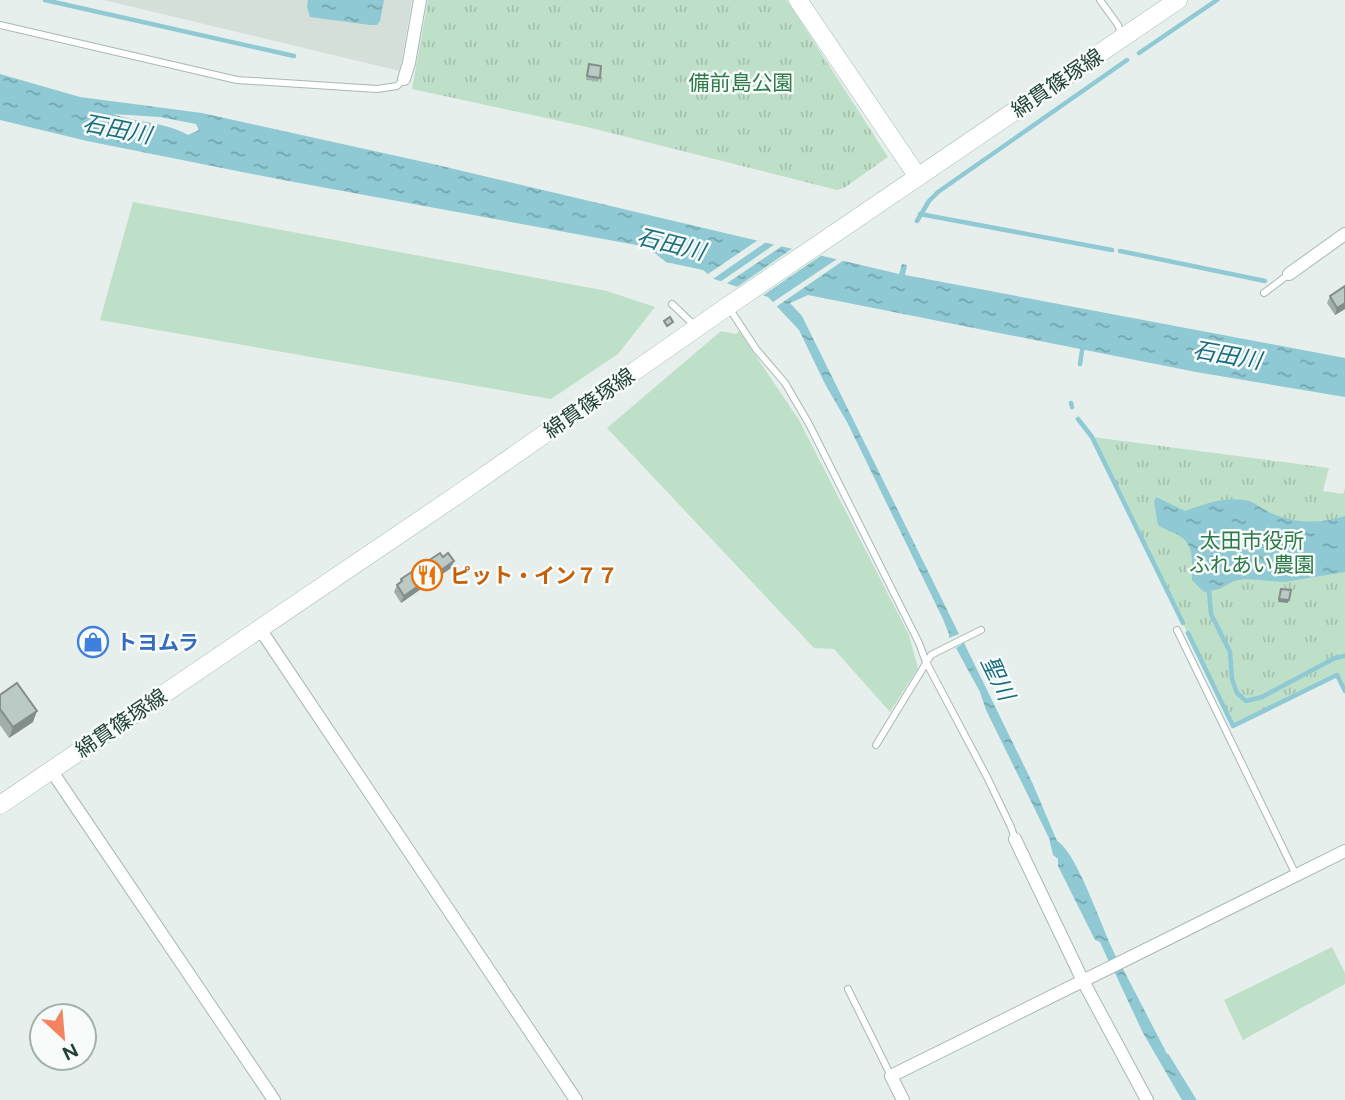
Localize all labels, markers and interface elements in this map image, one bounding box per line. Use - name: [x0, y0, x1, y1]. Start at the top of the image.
- street label: 綿貫篠塚線: [1006, 43, 1108, 123]
- park label: 備前島公園: [689, 70, 794, 95]
- water label: 石田川: [80, 109, 156, 150]
- water label: 石田川: [634, 222, 711, 267]
- water label: 石田川: [1191, 335, 1266, 375]
- street label: 綿貫篠塚線: [539, 363, 639, 443]
- park label: 太田市役所 ふれあい農園: [1189, 528, 1315, 577]
- restaurant icon: ピット・イン７７: [410, 558, 444, 592]
- place label: ピット・イン７７: [450, 563, 618, 588]
- shop icon: トヨムラ: [76, 625, 110, 659]
- place label: トヨムラ: [116, 630, 199, 655]
- water label: 聖川: [975, 651, 1022, 708]
- street label: 綿貫篠塚線: [70, 683, 172, 763]
- north arrow: [28, 1002, 98, 1072]
- text: N: [59, 1038, 82, 1065]

